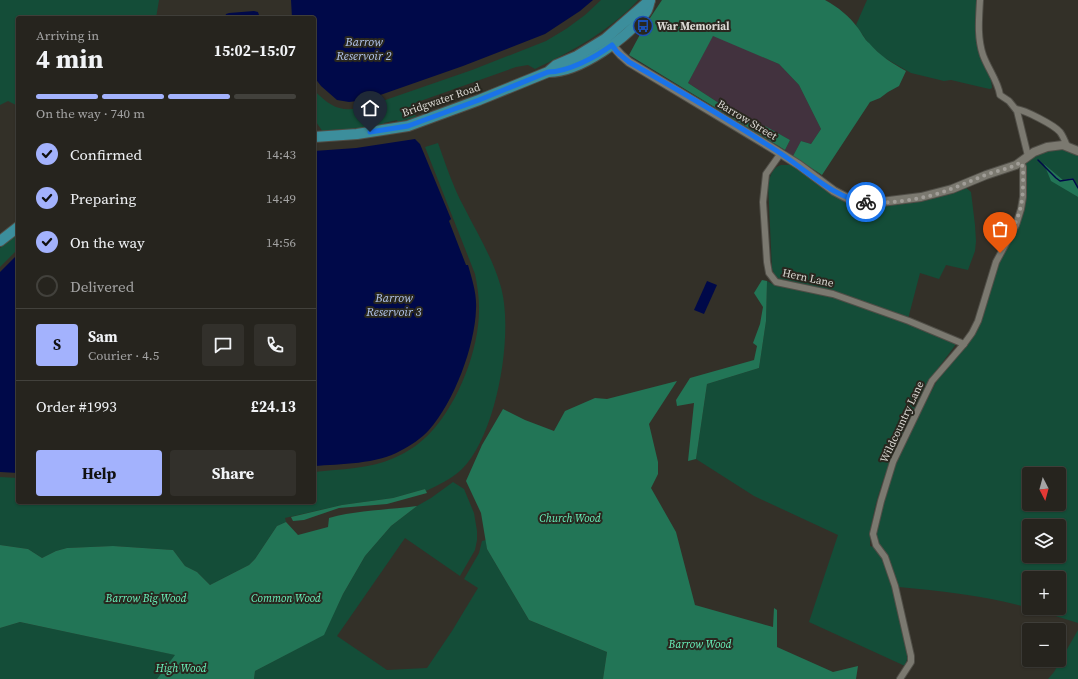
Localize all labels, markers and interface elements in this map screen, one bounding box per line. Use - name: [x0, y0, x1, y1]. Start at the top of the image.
- bus stop icon: War Memorial: [632, 15, 654, 37]
- place label: War Memorial: [657, 19, 730, 34]
- text: Arriving in: [36, 27, 99, 44]
- water label: Barrow Reservoir 2: [335, 34, 392, 64]
- text: 15:02–15:07: [214, 40, 296, 61]
- text: 4 min: [36, 41, 103, 77]
- street label: Bridgwater Road: [400, 79, 483, 120]
- pin: [353, 91, 387, 132]
- street label: Barrow Street: [714, 96, 780, 144]
- icon: home: [359, 97, 381, 119]
- text: On the way · 740 m: [36, 105, 145, 122]
- icon: check: [36, 143, 58, 165]
- text: Confirmed: [70, 144, 142, 165]
- text: 14:43: [266, 146, 296, 163]
- courier: [846, 182, 886, 222]
- icon: check: [36, 187, 58, 209]
- text: Preparing: [70, 188, 136, 209]
- text: 14:49: [266, 190, 296, 207]
- icon: bike: [855, 191, 877, 213]
- pin: [983, 212, 1017, 253]
- icon: bag: [989, 218, 1011, 240]
- icon: check: [36, 231, 58, 253]
- text: On the way: [70, 232, 145, 253]
- text: 14:56: [266, 234, 296, 251]
- street label: Hern Lane: [781, 265, 836, 291]
- text: Delivered: [70, 276, 134, 297]
- water label: Barrow Reservoir 3: [365, 290, 422, 320]
- button: chat: [202, 324, 244, 366]
- button: phone: [254, 324, 296, 366]
- text: Sam: [88, 326, 118, 347]
- text: S: [53, 334, 61, 355]
- text: Courier · 4.5: [88, 347, 159, 364]
- street label: Wildcountry Lane: [877, 378, 928, 465]
- text: Order #1993: [36, 396, 117, 417]
- text: £24.13: [251, 396, 296, 417]
- button: Help: [36, 450, 162, 496]
- button: Share: [170, 450, 296, 496]
- north arrow: [1022, 467, 1066, 511]
- map controls: [1022, 467, 1066, 667]
- park label: Church Wood: [539, 511, 601, 526]
- button: layers: [1022, 519, 1066, 563]
- button: +: [1022, 571, 1066, 615]
- park label: Barrow Big Wood: [105, 591, 187, 606]
- park label: Common Wood: [251, 591, 321, 606]
- button: −: [1022, 623, 1066, 667]
- park label: Barrow Wood: [668, 637, 732, 652]
- park label: High Wood: [154, 661, 207, 676]

